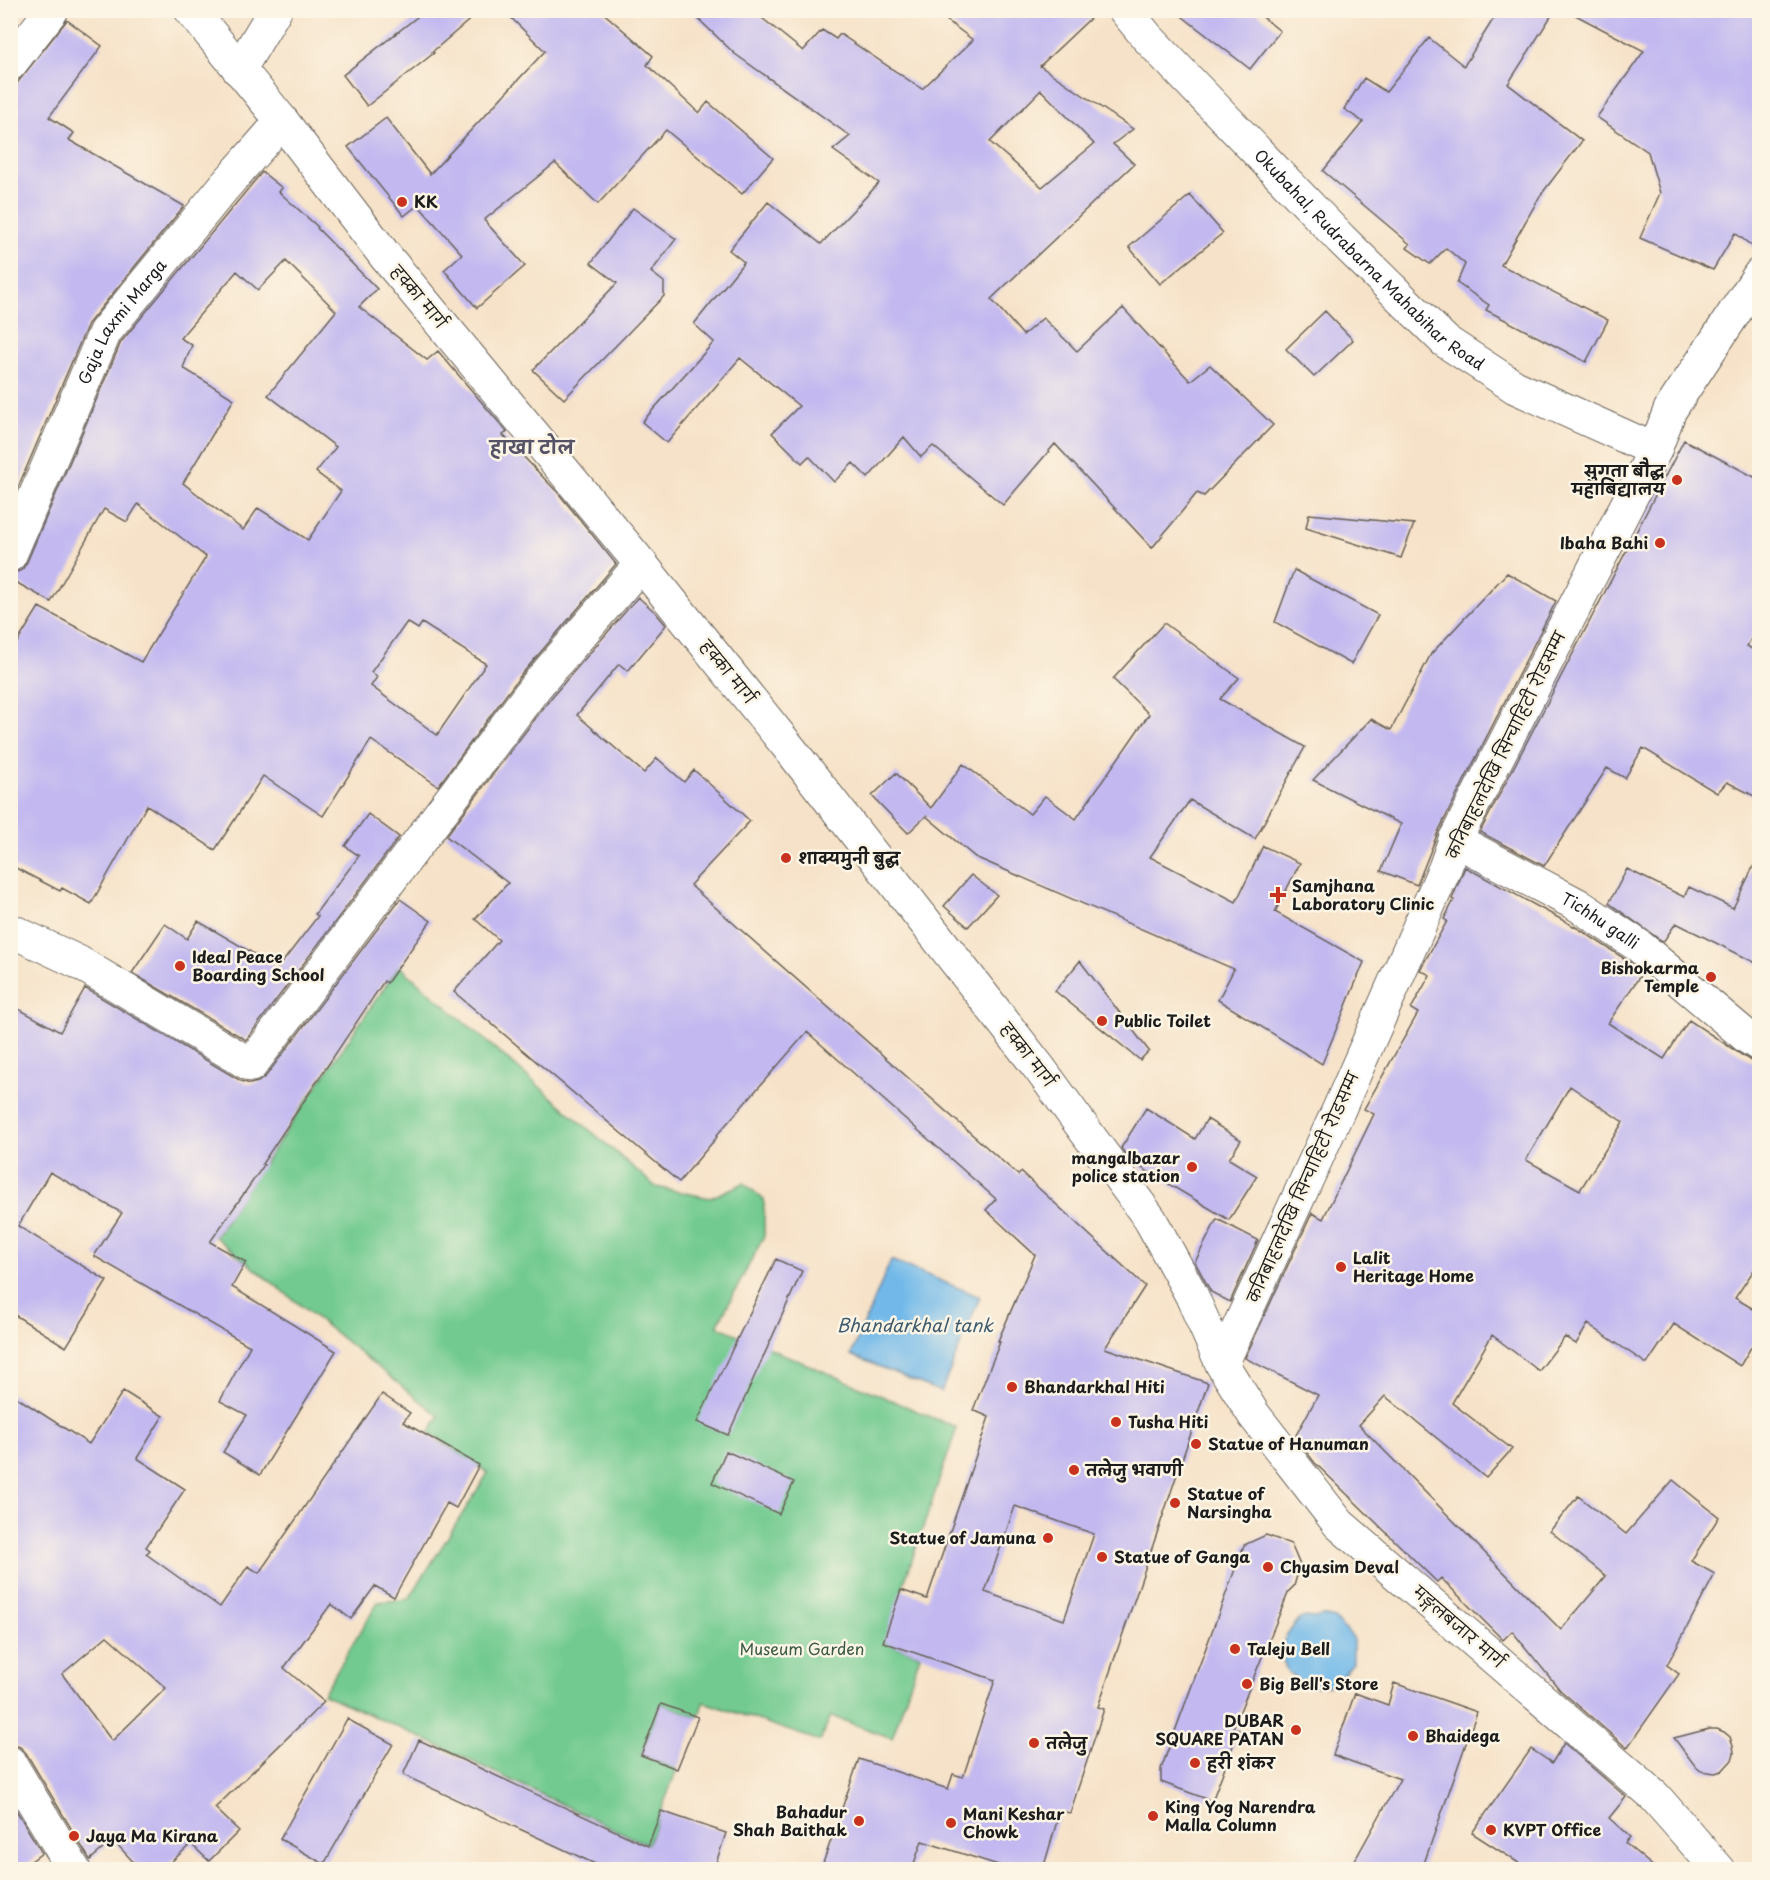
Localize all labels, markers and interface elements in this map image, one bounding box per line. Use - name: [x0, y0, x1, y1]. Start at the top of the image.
- street label: Okubahal, Rudrabarna Mahabihar Road: [1250, 143, 1490, 375]
- place label: KK: [414, 189, 438, 213]
- marker: KK: [395, 195, 409, 209]
- street label: Gaja Laxmi Marga: [71, 253, 171, 388]
- street label: हक्का मार्ग: [386, 259, 454, 334]
- district label: हाखा टोल: [488, 433, 576, 460]
- place label: सुगता बौद्ध महाबिद्यालय: [1570, 457, 1666, 500]
- marker: सुगता बौद्ध महाबिद्यालय: [1670, 473, 1684, 487]
- place label: Ibaha Bahi: [1560, 530, 1648, 554]
- marker: Ibaha Bahi: [1653, 536, 1667, 550]
- street label: कनिबाहलदेखि सिन्चाहिटी रोडसम्म: [1439, 626, 1571, 863]
- street label: हक्का मार्ग: [695, 634, 763, 709]
- place label: शाक्यमुनी बुद्ध: [798, 845, 901, 870]
- marker: शाक्यमुनी बुद्ध: [779, 851, 793, 865]
- place label: Samjhana Laboratory Clinic: [1292, 873, 1434, 915]
- street label: Tichhu galli: [1557, 885, 1644, 954]
- marker: Samjhana Laboratory Clinic: [1269, 886, 1287, 904]
- place label: Ideal Peace Boarding School: [192, 944, 324, 986]
- place label: Bishokarma Temple: [1601, 955, 1699, 997]
- marker: Ideal Peace Boarding School: [173, 959, 187, 973]
- marker: Bishokarma Temple: [1704, 970, 1718, 984]
- place label: Public Toilet: [1114, 1008, 1211, 1032]
- marker: Public Toilet: [1095, 1014, 1109, 1028]
- street label: हक्का मार्ग: [995, 1016, 1062, 1093]
- street label: कनिबाहलदेखि सिन्चाहिटी रोडसम्म: [1240, 1066, 1364, 1307]
- place label: mangalbazar police station: [1071, 1145, 1181, 1187]
- marker: mangalbazar police station: [1185, 1160, 1199, 1174]
- place label: Lalit Heritage Home: [1353, 1245, 1474, 1287]
- marker: Lalit Heritage Home: [1334, 1260, 1348, 1274]
- water label: Bhandarkhal tank: [837, 1311, 994, 1338]
- place label: Bhandarkhal Hiti: [1024, 1374, 1165, 1398]
- marker: Bhandarkhal Hiti: [1005, 1380, 1019, 1394]
- place label: Tusha Hiti: [1128, 1409, 1209, 1433]
- marker: Tusha Hiti: [1109, 1415, 1123, 1429]
- place label: Statue of Hanuman: [1208, 1431, 1369, 1455]
- marker: Statue of Hanuman: [1189, 1437, 1203, 1451]
- place label: तलेजु भवाणी: [1084, 1457, 1184, 1483]
- marker: तलेजु भवाणी: [1067, 1463, 1081, 1477]
- place label: Statue of Narsingha: [1187, 1481, 1272, 1523]
- marker: Statue of Narsingha: [1168, 1496, 1182, 1510]
- place label: Statue of Jamuna: [890, 1525, 1036, 1549]
- marker: Statue of Jamuna: [1041, 1531, 1055, 1545]
- place label: Statue of Ganga: [1114, 1544, 1250, 1568]
- marker: Statue of Ganga: [1095, 1550, 1109, 1564]
- place label: Chyasim Deval: [1280, 1554, 1399, 1578]
- marker: Chyasim Deval: [1261, 1560, 1275, 1574]
- street label: मङ्गलबजार मार्ग: [1407, 1579, 1512, 1675]
- park label: Museum Garden: [740, 1636, 864, 1660]
- place label: Taleju Bell: [1247, 1636, 1330, 1660]
- marker: Taleju Bell: [1228, 1642, 1242, 1656]
- place label: Big Bell's Store: [1259, 1671, 1379, 1695]
- marker: Big Bell's Store: [1240, 1677, 1254, 1691]
- place label: DUBAR SQUARE PATAN: [1155, 1708, 1284, 1750]
- marker: DUBAR SQUARE PATAN: [1289, 1723, 1303, 1737]
- place label: Bhaidega: [1425, 1723, 1500, 1747]
- marker: Bhaidega: [1406, 1729, 1420, 1743]
- place label: तलेजु: [1044, 1730, 1088, 1756]
- marker: तलेजु: [1027, 1736, 1041, 1750]
- place label: हरी शंकर: [1205, 1750, 1276, 1774]
- marker: हरी शंकर: [1188, 1756, 1202, 1770]
- place label: King Yog Narendra Malla Column: [1165, 1794, 1316, 1836]
- place label: Bahadur Shah Baithak: [733, 1799, 848, 1841]
- place label: Mani Keshar Chowk: [963, 1801, 1065, 1843]
- marker: King Yog Narendra Malla Column: [1146, 1809, 1160, 1823]
- marker: Bahadur Shah Baithak: [852, 1814, 866, 1828]
- marker: Mani Keshar Chowk: [944, 1816, 958, 1830]
- place label: KVPT Office: [1503, 1817, 1601, 1841]
- place label: Jaya Ma Kirana: [86, 1823, 219, 1847]
- marker: KVPT Office: [1484, 1823, 1498, 1837]
- marker: Jaya Ma Kirana: [67, 1829, 81, 1843]

